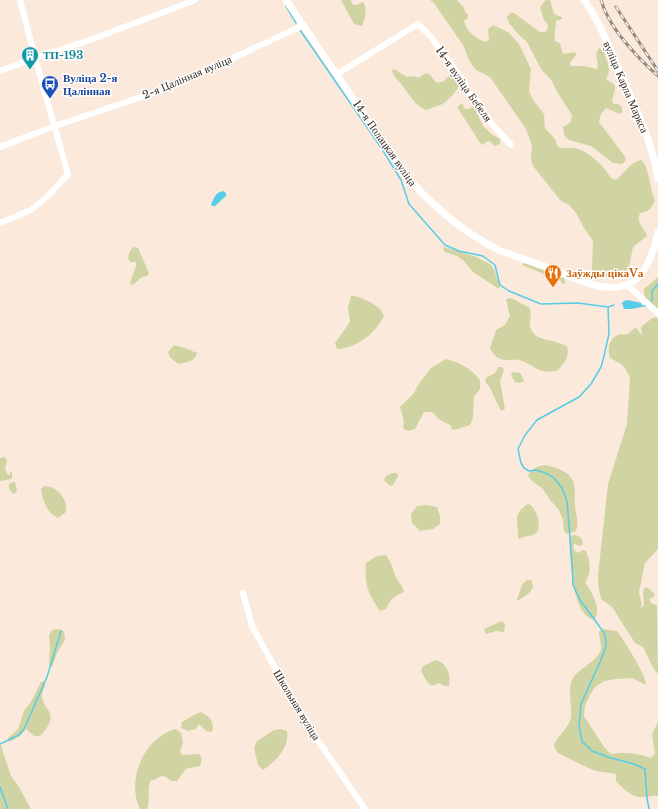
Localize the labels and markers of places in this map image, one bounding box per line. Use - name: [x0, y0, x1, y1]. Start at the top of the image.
- building icon: ТП-193: [20, 45, 40, 70]
- place label: ТП-193: [43, 48, 83, 62]
- place label: Вуліца 2-я Цалінная: [63, 71, 118, 98]
- bus stop icon: Вуліца 2-я Цалінная: [40, 74, 60, 99]
- restaurant icon: Заўжды цікаVа: [543, 263, 563, 288]
- place label: Заўжды цікаVа: [566, 266, 644, 280]

